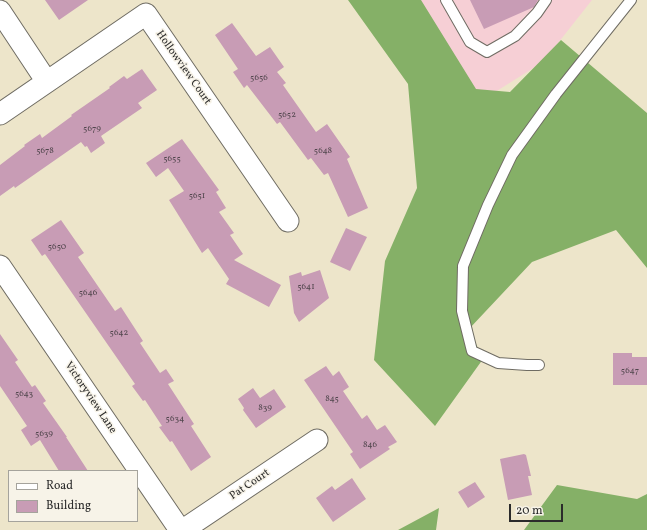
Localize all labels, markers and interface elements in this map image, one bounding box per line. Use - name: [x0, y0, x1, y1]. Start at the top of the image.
- street label: Hollowview Court: [152, 28, 214, 108]
- house number: 5656: [250, 73, 268, 83]
- house number: 5652: [278, 110, 296, 120]
- house number: 5679: [83, 124, 101, 134]
- house number: 5678: [36, 146, 54, 156]
- house number: 5648: [314, 146, 332, 156]
- house number: 5655: [163, 154, 181, 164]
- house number: 5651: [189, 191, 205, 201]
- house number: 5650: [48, 242, 66, 252]
- house number: 5641: [297, 282, 315, 292]
- house number: 5646: [79, 288, 97, 298]
- house number: 5642: [110, 328, 128, 338]
- street label: Victoryview Lane: [61, 360, 119, 436]
- house number: 5647: [621, 366, 639, 376]
- house number: 5643: [15, 389, 33, 399]
- house number: 845: [325, 394, 339, 404]
- house number: 839: [258, 403, 272, 413]
- house number: 5634: [166, 414, 184, 424]
- house number: 5639: [35, 429, 53, 439]
- house number: 846: [363, 440, 377, 450]
- street label: Pat Court: [227, 467, 273, 503]
- legend: [8, 470, 138, 522]
- text: Road: [46, 478, 73, 494]
- scale bar: [511, 496, 565, 522]
- text: Building: [46, 498, 91, 514]
- text: 20 m: [516, 503, 543, 519]

